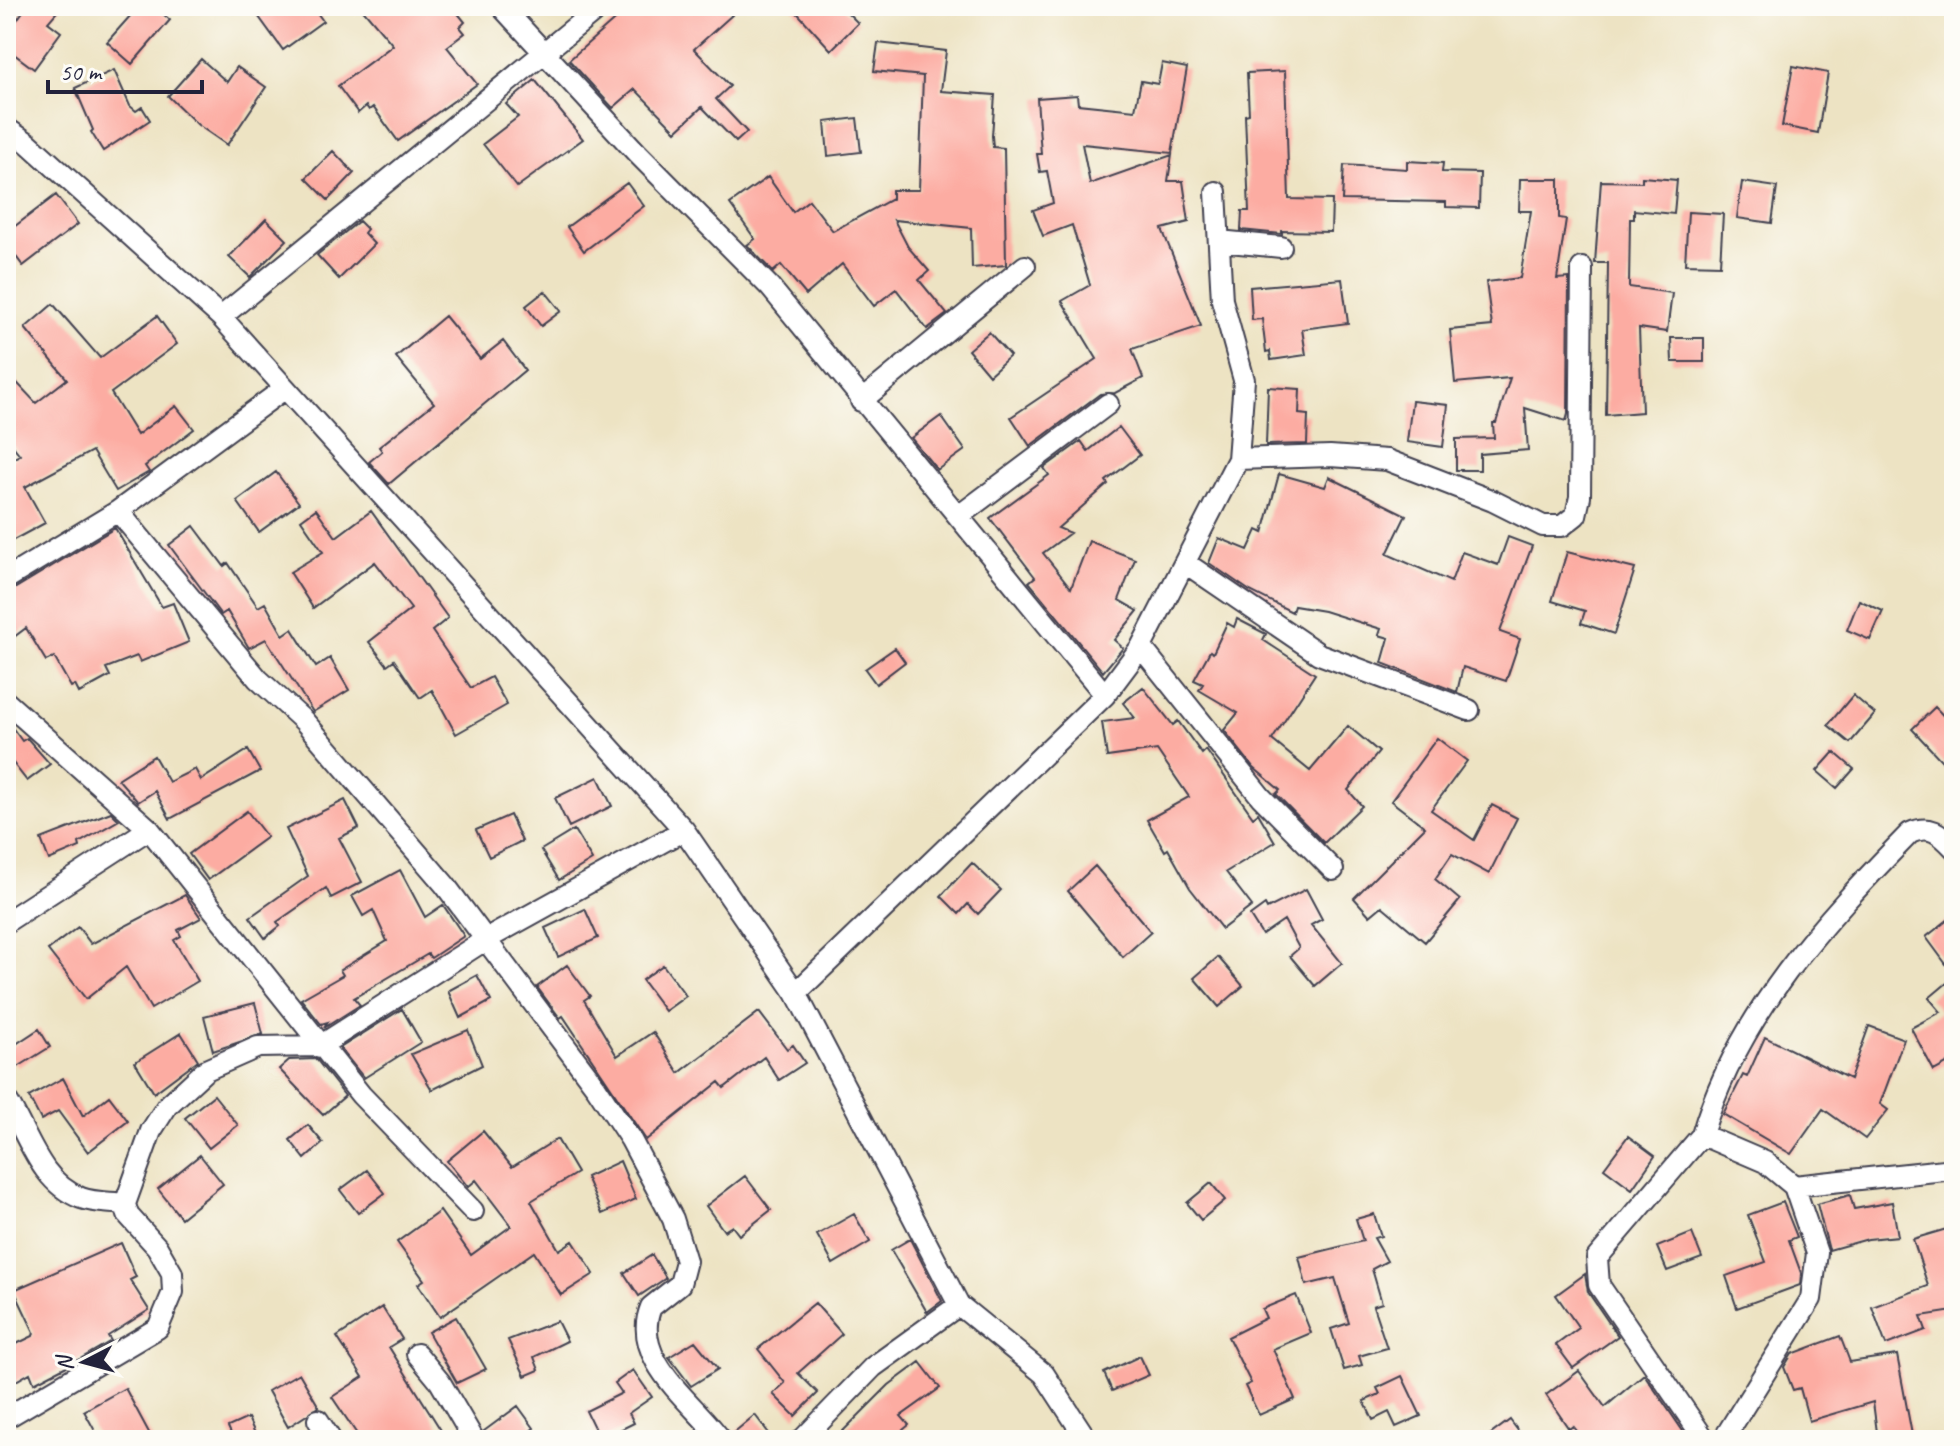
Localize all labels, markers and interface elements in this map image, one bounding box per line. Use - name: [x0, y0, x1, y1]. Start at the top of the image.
- scale bar: [48, 44, 202, 94]
- text: 50 m: [60, 57, 103, 87]
- north arrow: [44, 1322, 124, 1402]
- text: N: [50, 1352, 80, 1372]

